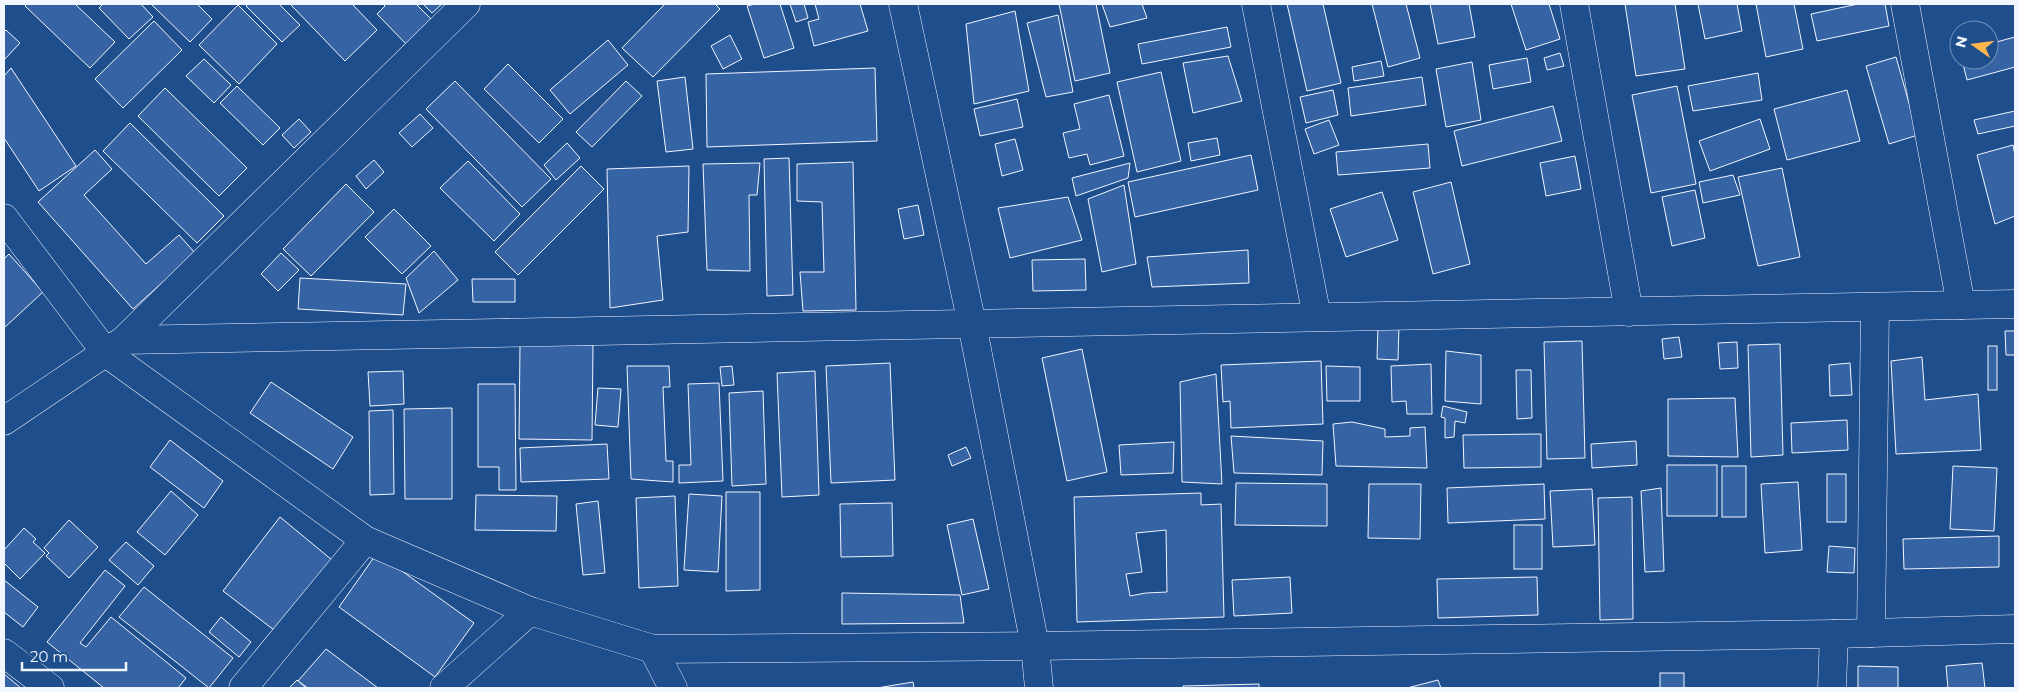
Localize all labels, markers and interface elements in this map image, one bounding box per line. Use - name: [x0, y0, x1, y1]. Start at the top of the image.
- north arrow: [1949, 20, 1999, 70]
- text: N: [1951, 34, 1971, 50]
- scale bar: [22, 640, 126, 672]
- text: 20 m: [30, 647, 68, 666]

